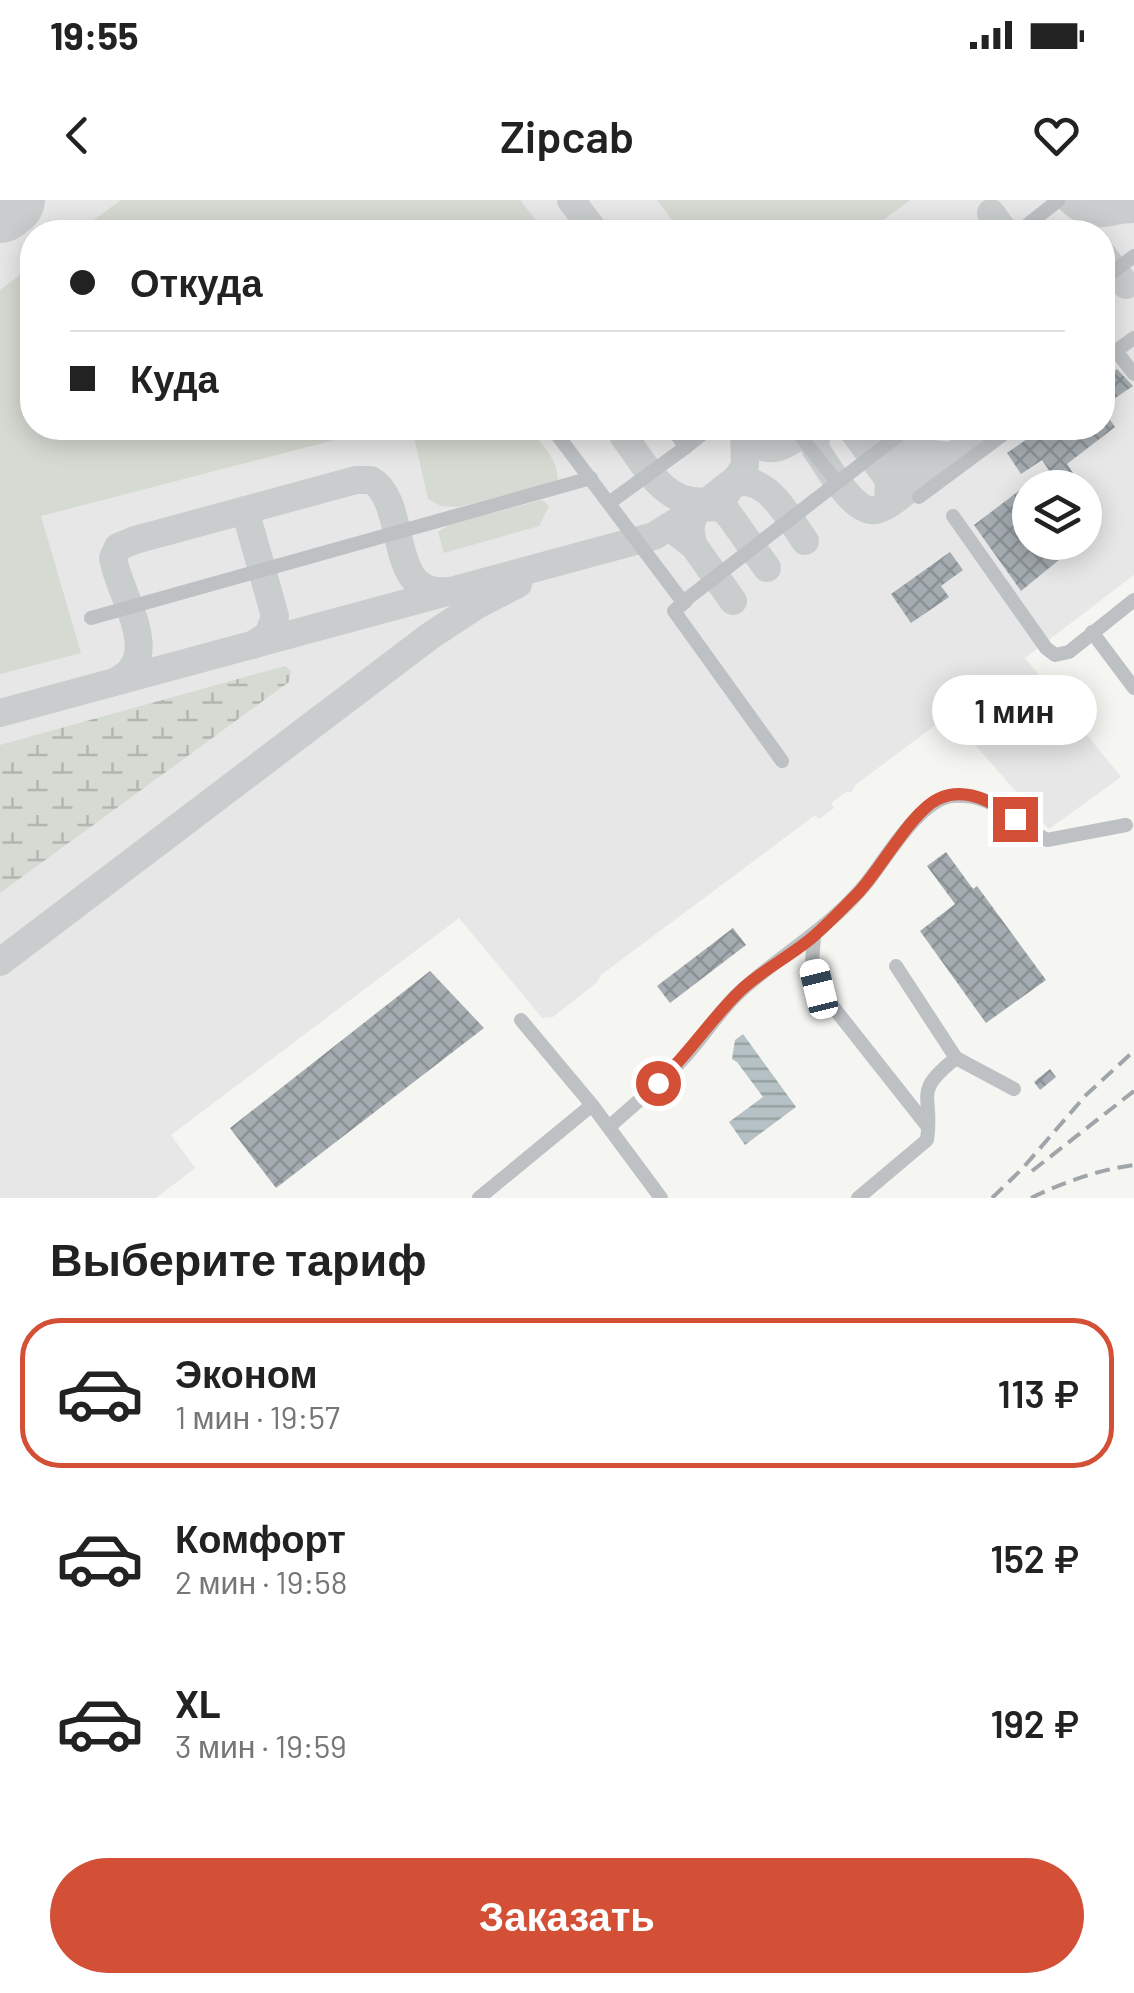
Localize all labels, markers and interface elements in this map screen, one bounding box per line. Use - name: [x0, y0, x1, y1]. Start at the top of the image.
- text: 19:55: [50, 12, 138, 58]
- icon: back: [50, 108, 105, 163]
- text: Zipcab: [500, 108, 634, 162]
- icon: heart: [1029, 108, 1084, 163]
- text: Откуда: [130, 259, 263, 305]
- text: Куда: [130, 355, 219, 401]
- map controls: [1012, 470, 1102, 560]
- button: layers: [1012, 470, 1102, 560]
- callout: 1 мин: [932, 674, 1098, 744]
- text: 1 мин: [974, 691, 1055, 729]
- route end: [993, 797, 1038, 842]
- car: [797, 956, 841, 1022]
- route start: [636, 1061, 681, 1106]
- text: Выберите тариф: [50, 1231, 427, 1285]
- icon: car: [55, 1348, 145, 1438]
- text: Эконом: [175, 1350, 318, 1396]
- text: 113 ₽: [998, 1370, 1079, 1416]
- text: 1 мин · 19:57: [175, 1397, 340, 1435]
- icon: car: [55, 1513, 145, 1603]
- text: Комфорт: [175, 1515, 346, 1561]
- text: 152 ₽: [990, 1535, 1079, 1581]
- text: 2 мин · 19:58: [175, 1562, 347, 1600]
- icon: car: [55, 1678, 145, 1768]
- text: XL: [175, 1680, 221, 1726]
- text: 192 ₽: [990, 1700, 1079, 1746]
- text: 3 мин · 19:59: [175, 1726, 347, 1764]
- button: Заказать: [50, 1858, 1084, 1973]

